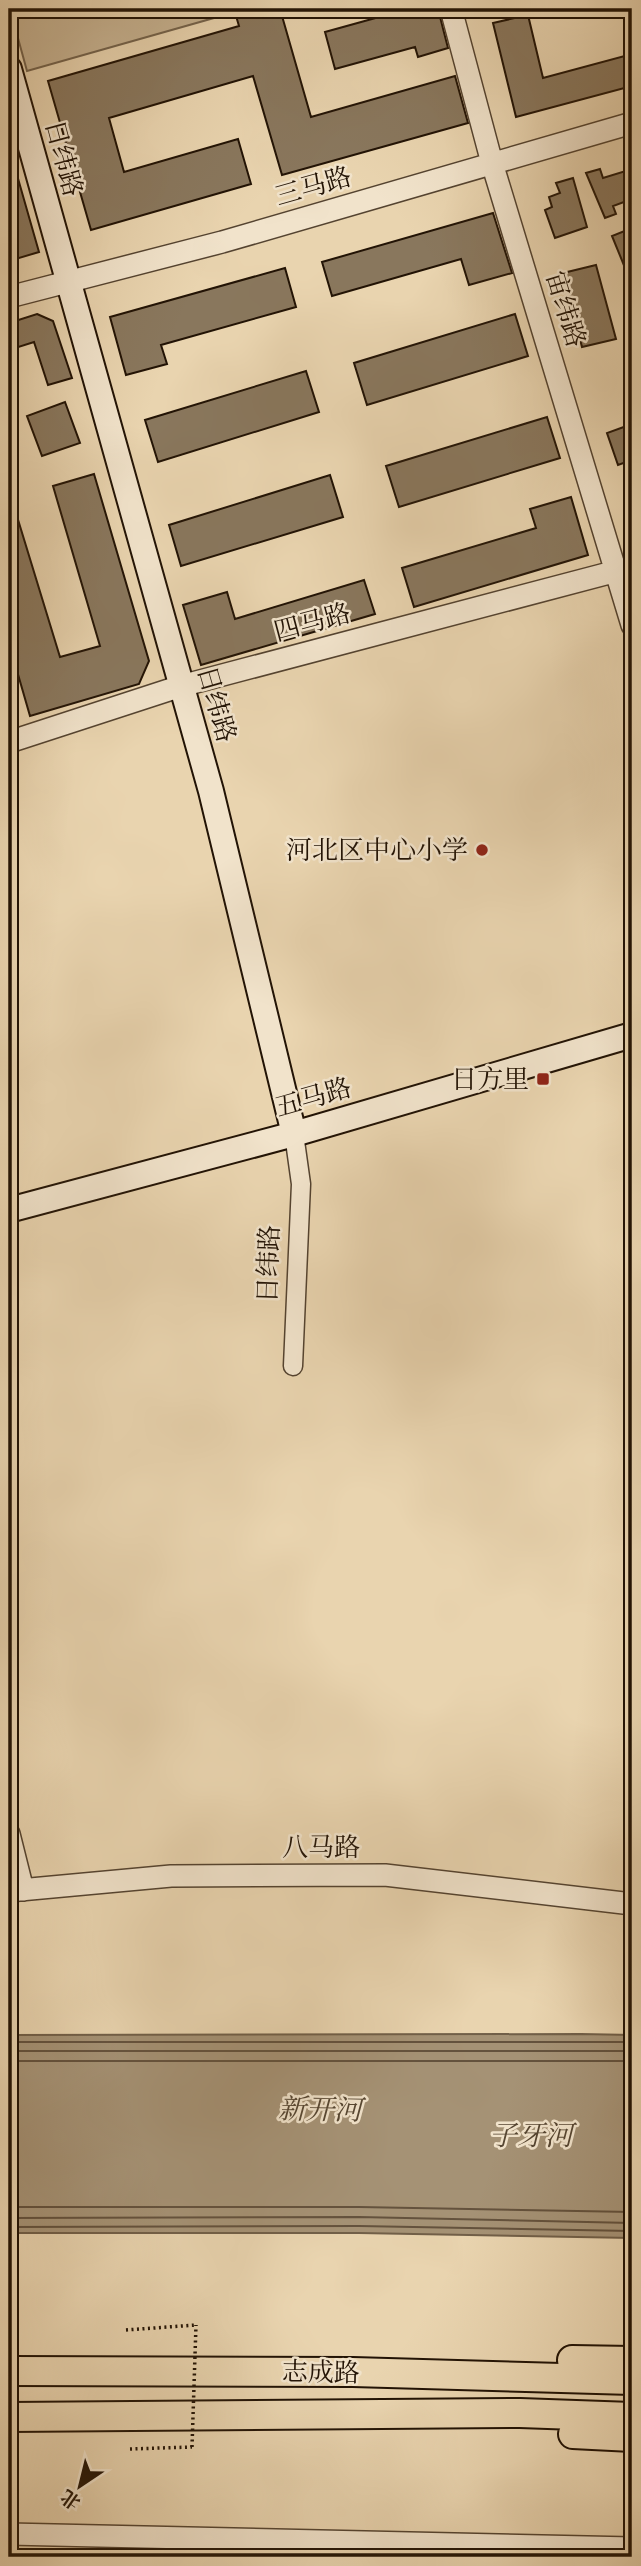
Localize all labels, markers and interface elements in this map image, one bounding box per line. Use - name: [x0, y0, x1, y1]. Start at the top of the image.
- street label: 日纬路: [37, 116, 91, 200]
- street label: 三马路: [271, 159, 355, 213]
- street label: 宙纬路: [538, 267, 594, 351]
- street label: 四马路: [270, 595, 354, 649]
- street label: 日纬路: [190, 662, 244, 746]
- place label: 河北区中心小学: [286, 833, 468, 867]
- marker: 河北区中心小学: [474, 842, 490, 858]
- place label: 日方里: [451, 1062, 529, 1096]
- street label: 五马路: [271, 1070, 355, 1124]
- marker: 日方里: [535, 1071, 551, 1087]
- street label: 日纬路: [250, 1224, 286, 1304]
- street label: 八马路: [282, 1830, 360, 1864]
- water label: 新开河: [278, 2090, 367, 2128]
- water label: 子牙河: [489, 2117, 578, 2153]
- street label: 志成路: [282, 2354, 360, 2390]
- north arrow: [46, 2450, 116, 2520]
- text: 北: [56, 2484, 85, 2515]

